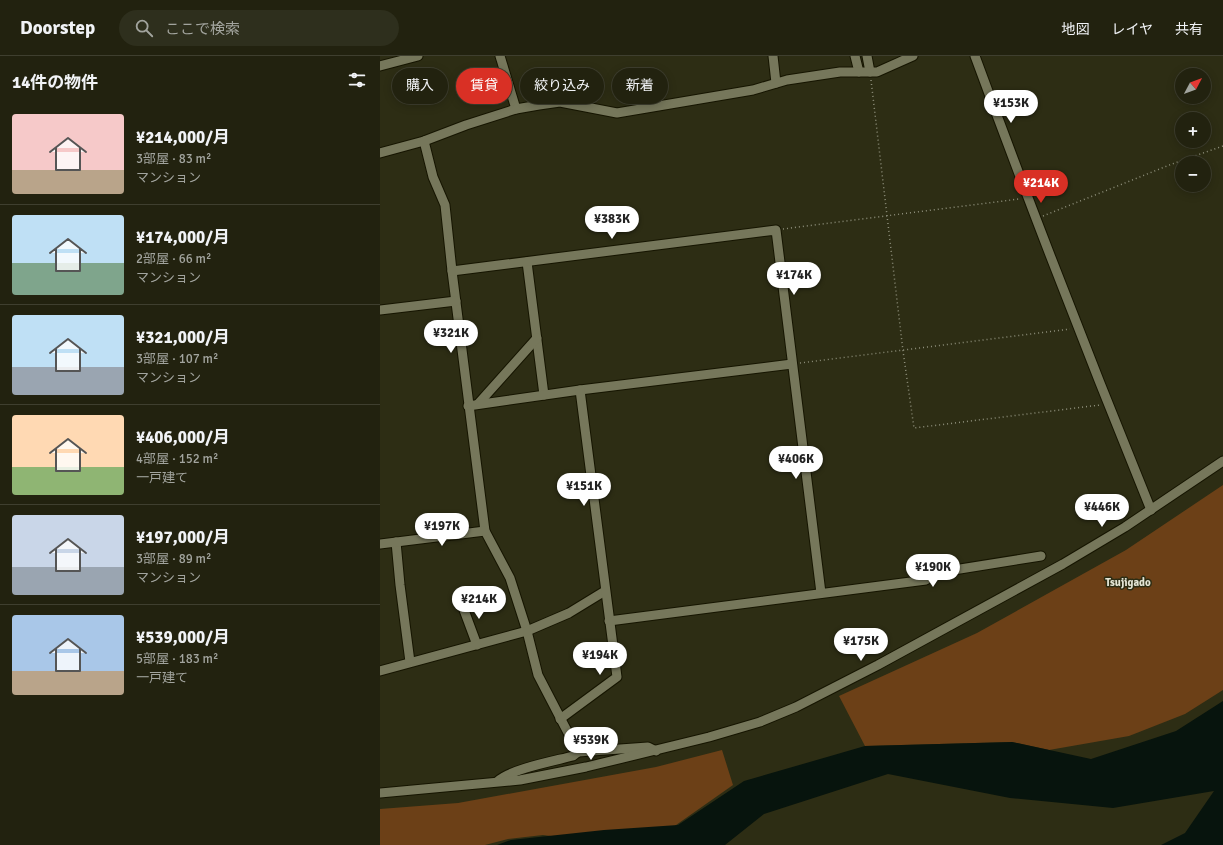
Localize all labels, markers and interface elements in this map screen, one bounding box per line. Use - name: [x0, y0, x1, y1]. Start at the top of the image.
- search box: [119, 10, 399, 46]
- text: Doorstep: [20, 16, 95, 40]
- icon: search: [133, 17, 155, 39]
- text: ここで検索: [165, 20, 240, 38]
- text: 地図: [1061, 21, 1089, 38]
- text: レイヤ: [1111, 21, 1153, 38]
- text: 共有: [1175, 21, 1203, 38]
- chip: 購入: [392, 68, 448, 104]
- chip: 賃貸: [456, 68, 512, 104]
- chip: 絞り込み: [520, 68, 604, 104]
- chip: 新着: [612, 68, 668, 104]
- north arrow: [1175, 68, 1211, 104]
- map controls: [1175, 68, 1211, 192]
- icon: filters: [346, 69, 368, 91]
- text: 14件の物件: [12, 72, 98, 93]
- pin: ¥153K: [983, 90, 1039, 124]
- text: ¥153K: [993, 95, 1029, 111]
- button: +: [1175, 112, 1211, 148]
- text: ¥214,000/月: [136, 127, 230, 148]
- icon: home: [44, 130, 92, 178]
- text: 3部屋 · 83 m²: [136, 151, 211, 167]
- button: −: [1175, 156, 1211, 192]
- text: マンション: [136, 170, 201, 186]
- pin: ¥214K: [1013, 170, 1069, 204]
- text: ¥214K: [1023, 175, 1059, 191]
- pin: ¥383K: [584, 206, 640, 240]
- text: ¥383K: [594, 211, 630, 227]
- text: ¥174,000/月: [136, 227, 230, 248]
- icon: home: [44, 231, 92, 279]
- text: 2部屋 · 66 m²: [136, 251, 211, 267]
- pin: ¥174K: [766, 262, 822, 296]
- text: ¥174K: [776, 267, 812, 283]
- text: マンション: [136, 270, 201, 286]
- pin: ¥321K: [423, 320, 479, 354]
- text: ¥321K: [433, 325, 469, 341]
- text: ¥321,000/月: [136, 327, 230, 348]
- icon: home: [44, 331, 92, 379]
- text: 3部屋 · 107 m²: [136, 351, 218, 367]
- text: マンション: [136, 370, 201, 386]
- text: ¥406,000/月: [136, 427, 230, 448]
- icon: home: [44, 431, 92, 479]
- pin: ¥406K: [768, 446, 824, 480]
- text: 4部屋 · 152 m²: [136, 451, 218, 467]
- text: ¥406K: [778, 451, 814, 467]
- text: 一戸建て: [136, 470, 188, 486]
- pin: ¥151K: [556, 473, 612, 507]
- text: ¥151K: [566, 478, 602, 494]
- pin: ¥446K: [1074, 494, 1130, 528]
- text: ¥446K: [1084, 499, 1120, 515]
- pin: ¥197K: [414, 513, 470, 547]
- text: ¥197K: [424, 518, 460, 534]
- text: ¥197,000/月: [136, 527, 230, 548]
- icon: home: [44, 531, 92, 579]
- text: 3部屋 · 89 m²: [136, 551, 211, 567]
- pin: ¥190K: [905, 554, 961, 588]
- text: ¥190K: [915, 559, 951, 575]
- text: マンション: [136, 570, 201, 586]
- district label: Tsujigado: [1105, 576, 1151, 589]
- pin: ¥214K: [451, 586, 507, 620]
- text: ¥214K: [461, 591, 497, 607]
- text: ¥539,000/月: [136, 627, 230, 648]
- pin: ¥175K: [833, 628, 889, 662]
- icon: home: [44, 631, 92, 679]
- text: ¥175K: [843, 633, 879, 649]
- pin: ¥194K: [572, 642, 628, 676]
- text: ¥194K: [582, 647, 618, 663]
- text: 5部屋 · 183 m²: [136, 651, 218, 667]
- text: 一戸建て: [136, 670, 188, 686]
- pin: ¥539K: [563, 727, 619, 761]
- text: ¥539K: [573, 732, 609, 748]

